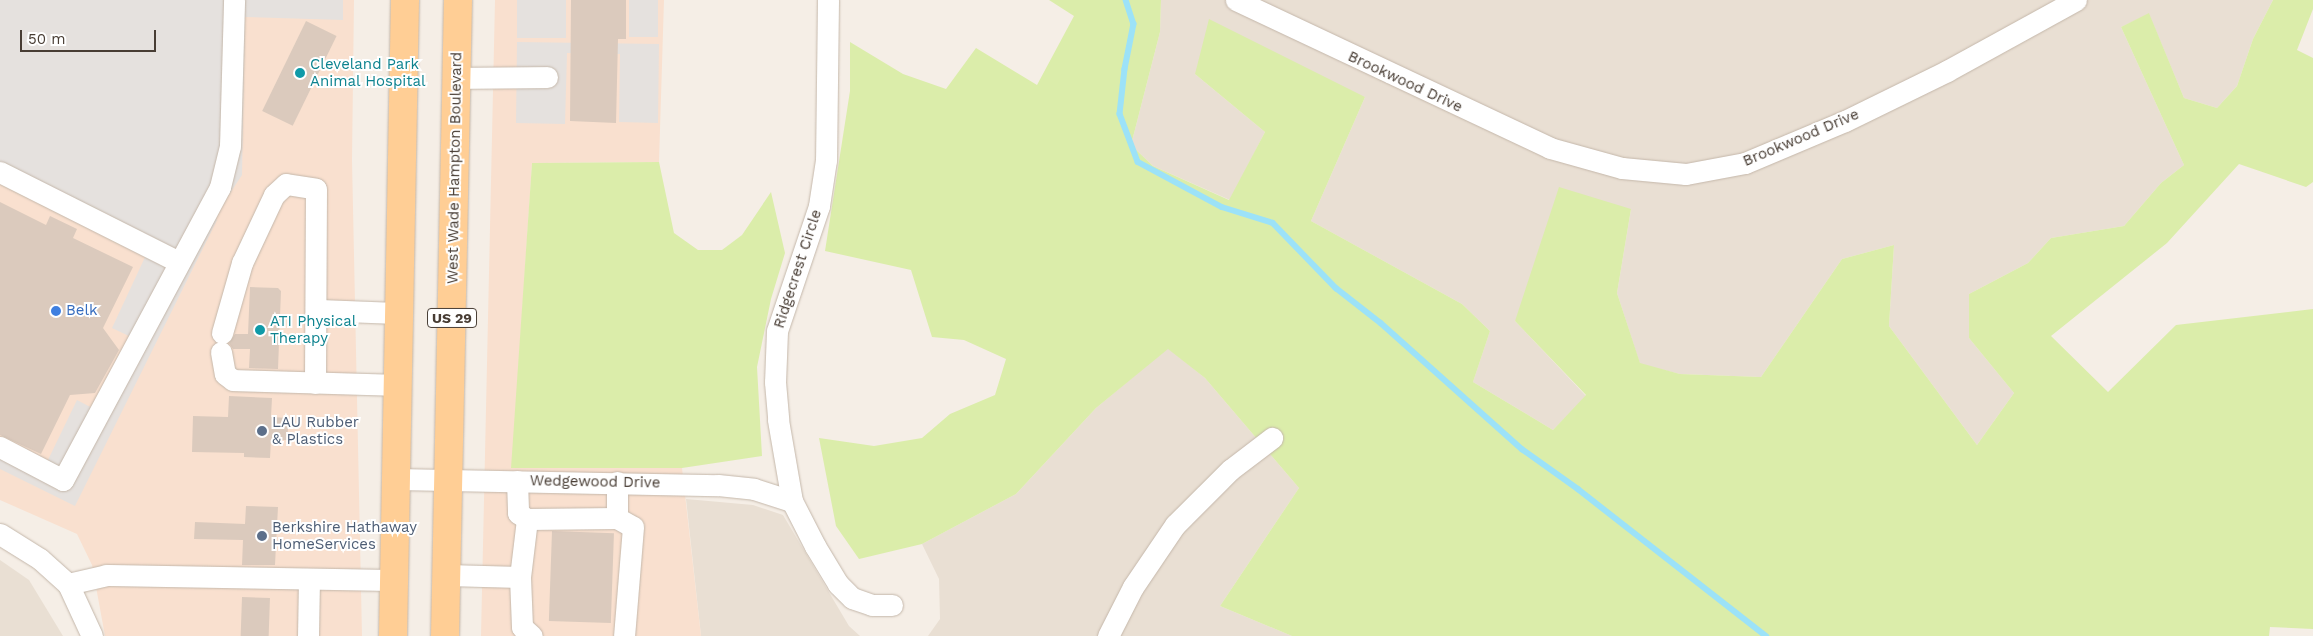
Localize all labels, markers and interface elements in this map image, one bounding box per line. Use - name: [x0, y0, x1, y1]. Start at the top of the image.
- scale bar: [22, 20, 159, 52]
- text: 50 m: [28, 30, 65, 48]
- street label: Brookwood Drive: [1345, 48, 1465, 116]
- street label: West Wade Hampton Boulevard: [444, 52, 466, 284]
- place label: Cleveland Park Animal Hospital: [310, 55, 426, 90]
- marker: Cleveland Park Animal Hospital: [294, 67, 306, 79]
- street label: Brookwood Drive: [1740, 105, 1862, 171]
- street label: Ridgecrest Circle: [770, 207, 826, 331]
- place label: Belk: [66, 302, 98, 320]
- marker: Belk: [50, 305, 62, 317]
- road number: US 29: [427, 306, 477, 330]
- place label: ATI Physical Therapy: [270, 312, 356, 347]
- marker: ATI Physical Therapy: [254, 324, 266, 336]
- place label: LAU Rubber & Plastics: [272, 413, 359, 448]
- marker: LAU Rubber & Plastics: [256, 425, 268, 437]
- street label: Wedgewood Drive: [530, 472, 660, 492]
- place label: Berkshire Hathaway HomeServices: [272, 518, 417, 553]
- marker: Berkshire Hathaway HomeServices: [256, 530, 268, 542]

